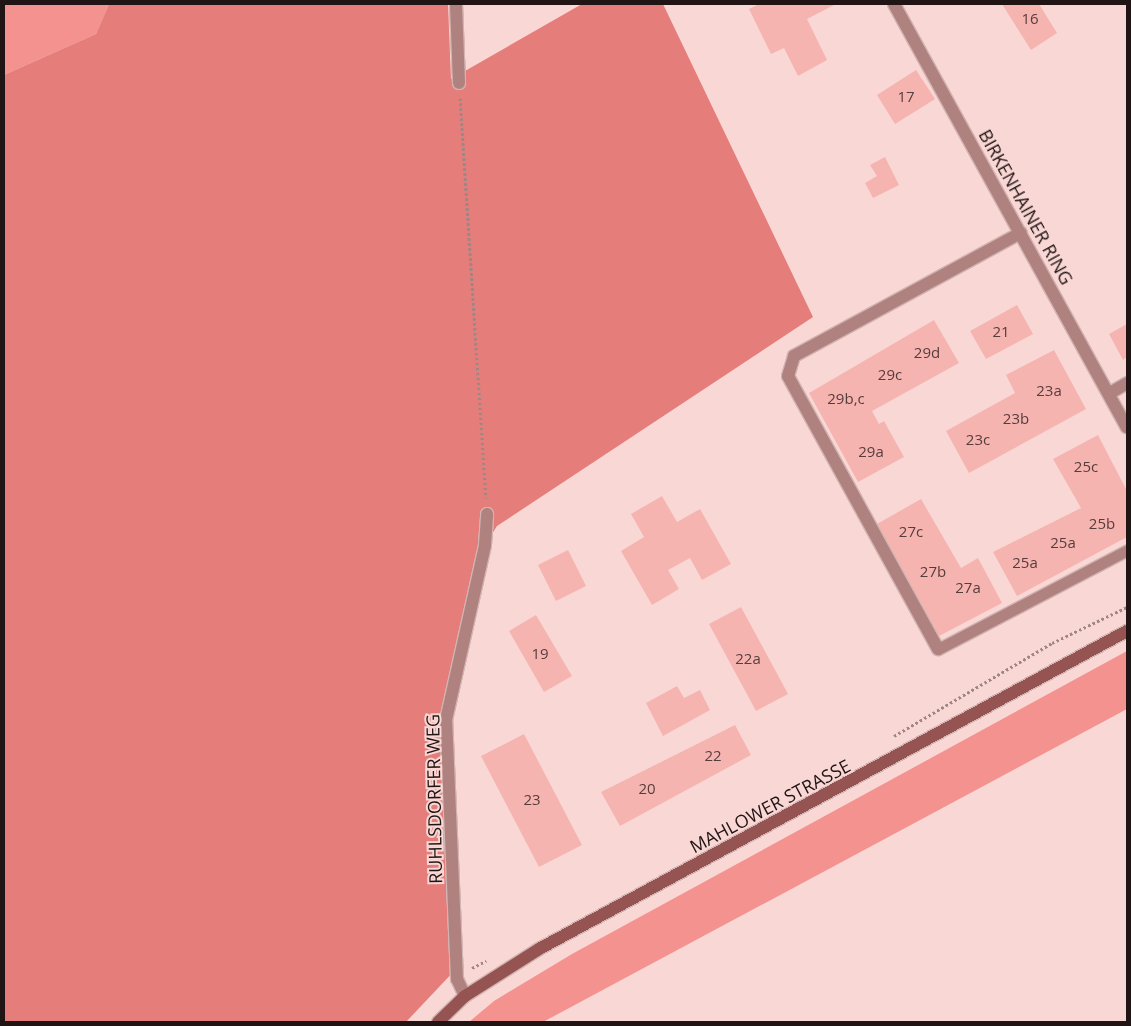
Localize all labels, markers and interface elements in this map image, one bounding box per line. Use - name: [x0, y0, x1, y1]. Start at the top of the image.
- house number: 16: [1021, 10, 1039, 28]
- house number: 17: [897, 88, 915, 106]
- street label: BIRKENHAINER RING: [974, 126, 1078, 288]
- house number: 21: [992, 323, 1010, 341]
- house number: 29d: [914, 344, 940, 362]
- house number: 29c: [878, 366, 902, 384]
- house number: 23a: [1036, 382, 1062, 400]
- house number: 29b,c: [827, 390, 865, 408]
- house number: 23b: [1003, 410, 1029, 428]
- house number: 23c: [966, 431, 990, 449]
- house number: 29a: [858, 443, 884, 461]
- house number: 25c: [1074, 458, 1098, 476]
- house number: 25b: [1089, 515, 1115, 533]
- house number: 27c: [899, 523, 923, 541]
- house number: 25a: [1050, 534, 1076, 552]
- house number: 25a: [1012, 554, 1038, 572]
- house number: 27b: [920, 563, 946, 581]
- house number: 27a: [955, 579, 981, 597]
- house number: 19: [531, 645, 549, 663]
- house number: 22a: [735, 650, 761, 668]
- street label: RUHLSDORFER WEG: [422, 714, 446, 884]
- house number: 22: [704, 747, 722, 765]
- street label: MAHLOWER STRASSE: [686, 755, 854, 857]
- house number: 20: [638, 780, 656, 798]
- house number: 23: [523, 791, 541, 809]

